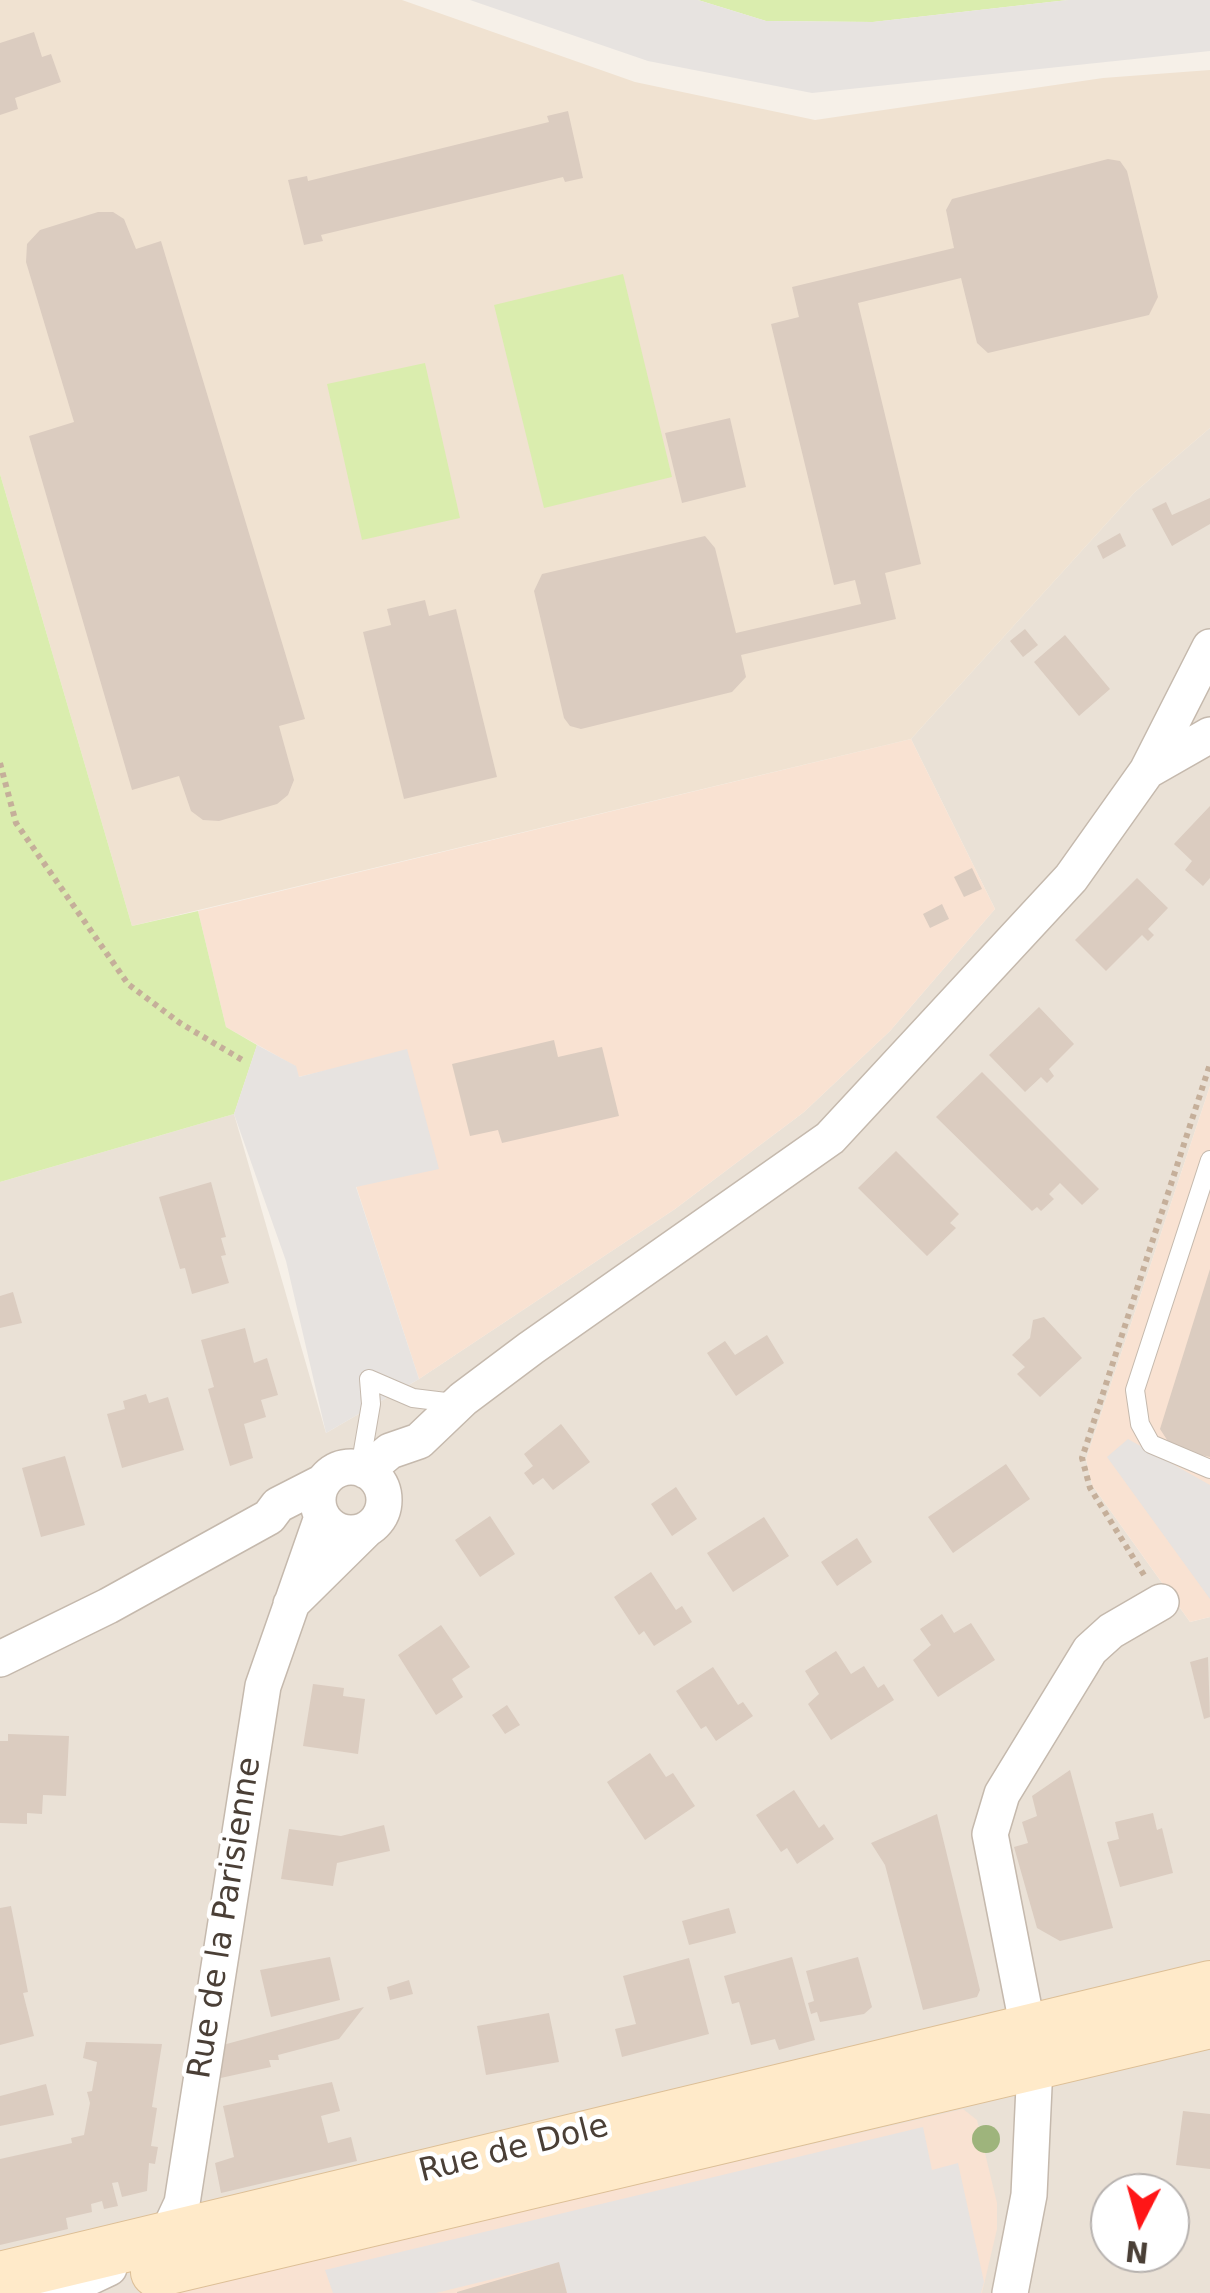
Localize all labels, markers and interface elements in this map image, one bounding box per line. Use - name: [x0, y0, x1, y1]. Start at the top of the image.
- street label: Rue de la Parisienne: [182, 1755, 270, 2081]
- street label: Rue de Dole: [415, 2108, 613, 2192]
- north arrow: [1090, 2173, 1190, 2273]
- text: N: [1124, 2234, 1150, 2269]

